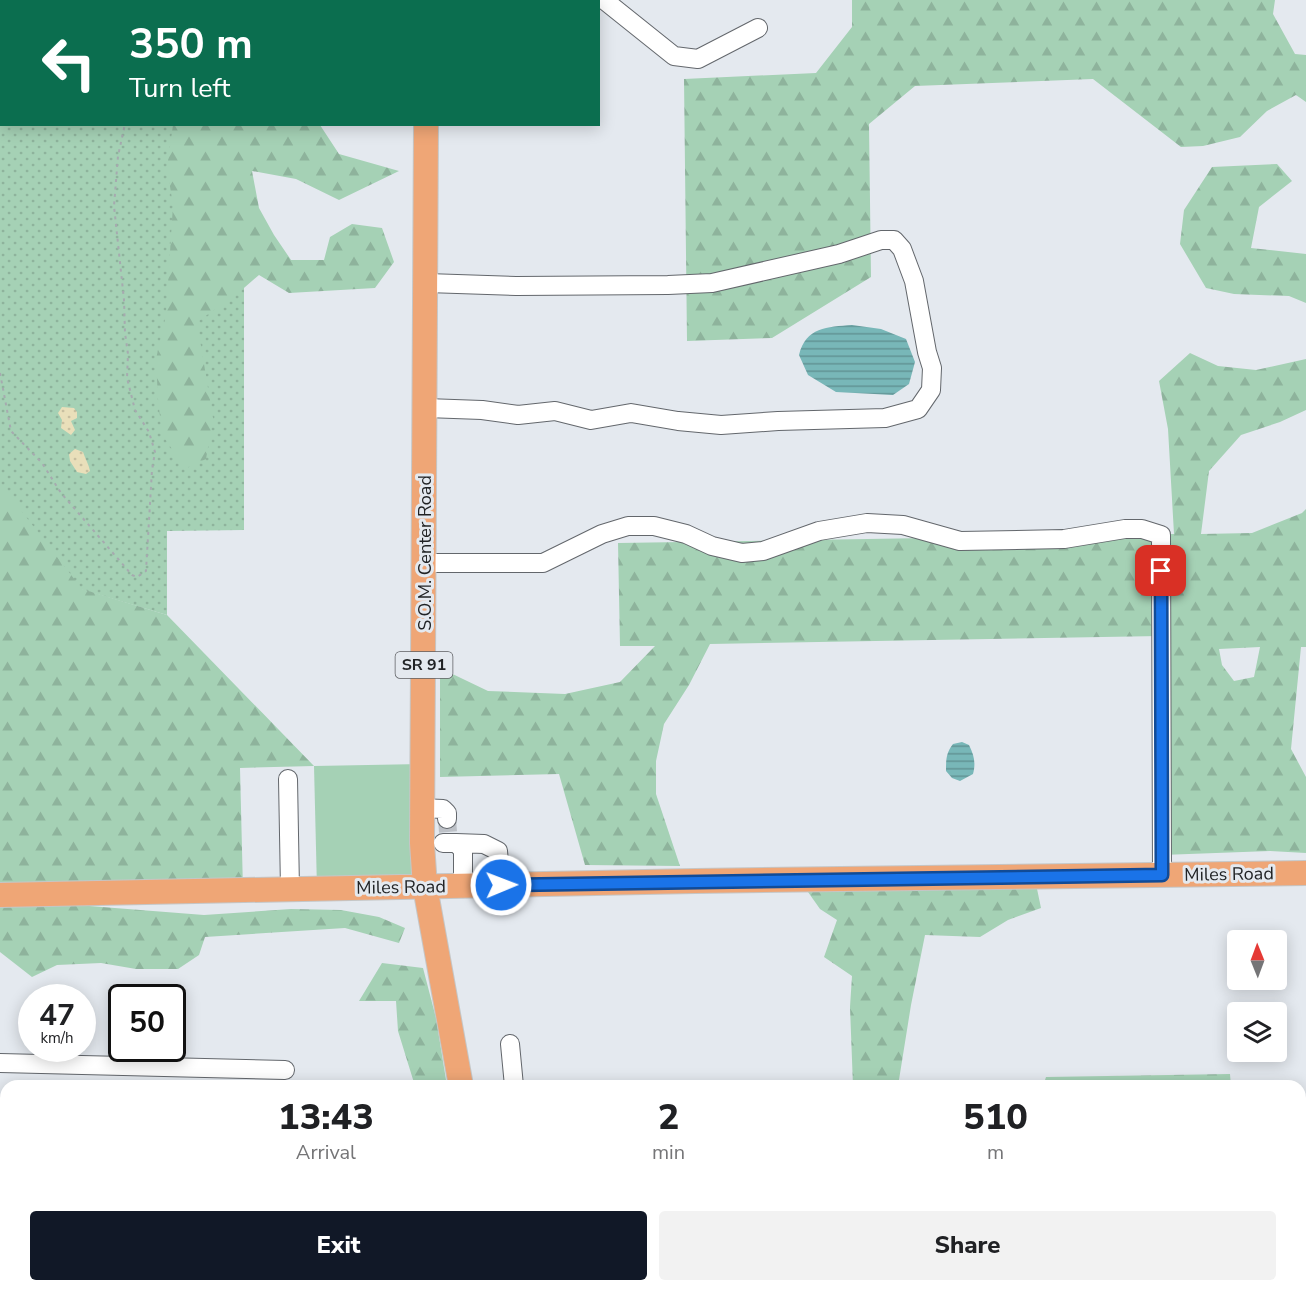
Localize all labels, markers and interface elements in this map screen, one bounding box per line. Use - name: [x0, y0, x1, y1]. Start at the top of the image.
- text: 350 m: [129, 16, 253, 73]
- icon: left: [30, 24, 108, 102]
- text: Turn left: [129, 70, 230, 107]
- street label: S.O.M. Center Road: [413, 475, 437, 631]
- pin: [1135, 545, 1186, 596]
- icon: arrive: [1144, 554, 1177, 587]
- road number: SR 91: [396, 652, 452, 678]
- position arrow: [469, 853, 533, 917]
- street label: Miles Road: [1184, 861, 1274, 887]
- street label: Miles Road: [356, 874, 446, 900]
- north arrow: [1227, 930, 1287, 990]
- map controls: [1227, 930, 1287, 1062]
- speed limit sign: 50: [108, 984, 186, 1062]
- text: 47: [39, 995, 75, 1036]
- button: layers: [1227, 1002, 1287, 1062]
- text: km/h: [40, 1028, 74, 1048]
- text: 13:43: [278, 1093, 374, 1142]
- text: 2: [658, 1093, 679, 1142]
- text: 510: [963, 1093, 1028, 1142]
- text: Arrival: [296, 1139, 356, 1166]
- text: min: [652, 1139, 685, 1166]
- text: m: [987, 1139, 1004, 1166]
- button: Exit: [30, 1211, 647, 1280]
- button: Share: [659, 1211, 1276, 1280]

